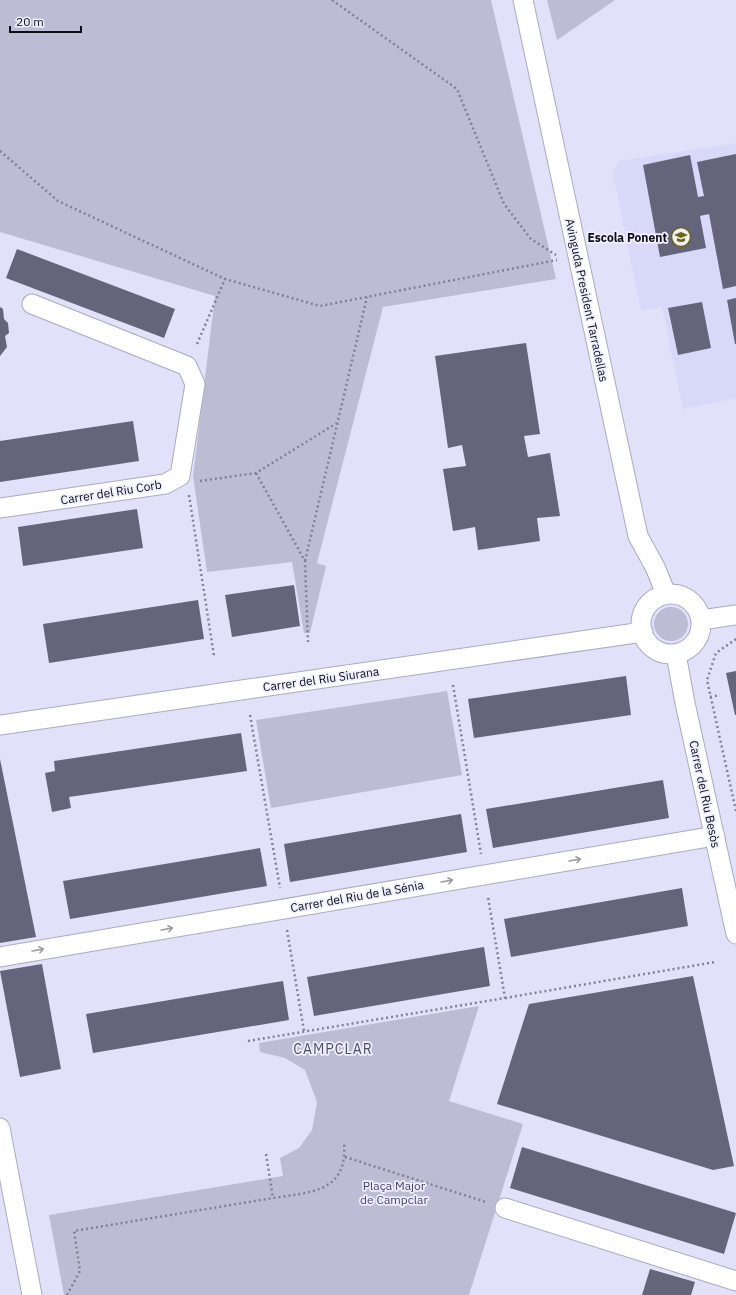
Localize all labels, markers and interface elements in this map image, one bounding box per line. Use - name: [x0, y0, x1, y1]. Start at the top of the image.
- scale bar: [10, 8, 81, 34]
- text: 20 m: [16, 14, 44, 29]
- street label: Avinguda President Tarradellas: [562, 217, 612, 383]
- school or university icon: Escola Ponent: [670, 226, 692, 248]
- place label: Escola Ponent: [587, 230, 667, 245]
- street label: Carrer del Riu Corb: [59, 477, 163, 507]
- street label: Carrer del Riu Siurana: [262, 663, 381, 695]
- street label: Carrer del Riu Besòs: [686, 739, 724, 849]
- one-way arrow: [568, 855, 581, 863]
- street label: Carrer del Riu de la Sénia: [289, 877, 425, 915]
- one-way arrow: [440, 877, 453, 885]
- one-way arrow: [160, 924, 173, 932]
- one-way arrow: [32, 946, 45, 954]
- district label: CAMPCLAR: [293, 1040, 373, 1058]
- park label: Plaça Major de Campclar: [360, 1178, 428, 1207]

